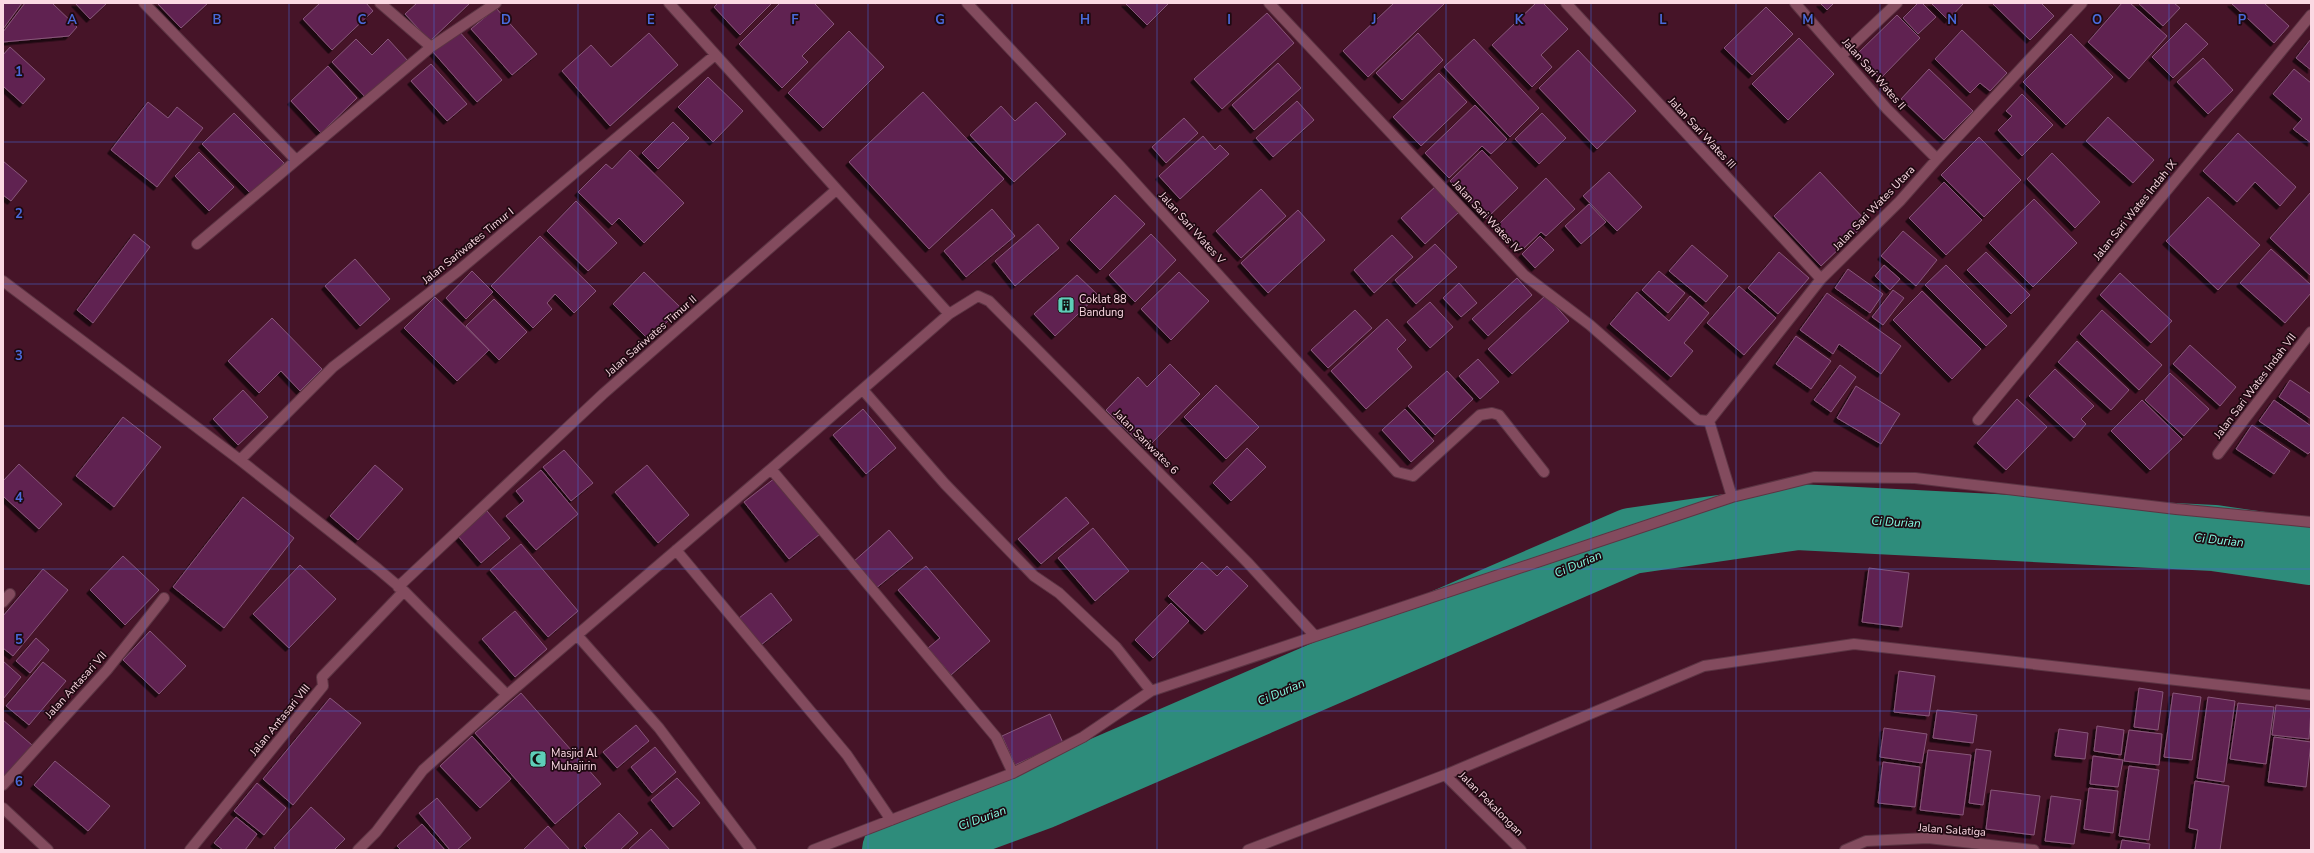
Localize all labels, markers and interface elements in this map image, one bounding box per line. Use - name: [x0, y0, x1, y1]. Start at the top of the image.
- text: A: [67, 11, 77, 29]
- text: B: [213, 11, 222, 29]
- text: C: [358, 11, 367, 29]
- text: D: [501, 11, 511, 29]
- text: E: [647, 11, 655, 29]
- text: F: [791, 11, 799, 29]
- text: G: [935, 11, 945, 29]
- text: H: [1080, 11, 1090, 29]
- text: I: [1227, 11, 1231, 29]
- text: J: [1371, 11, 1376, 29]
- text: K: [1515, 11, 1524, 29]
- text: L: [1659, 11, 1667, 29]
- text: M: [1802, 11, 1814, 29]
- text: N: [1947, 11, 1957, 29]
- text: O: [2092, 11, 2102, 29]
- text: P: [2238, 11, 2247, 29]
- street label: Jalan Sari Wates II: [1838, 34, 1909, 113]
- text: 1: [15, 63, 23, 81]
- street label: Jalan Sari Wates III: [1664, 93, 1739, 172]
- street label: Jalan Sari Wates Indah IX: [2089, 156, 2181, 264]
- street label: Jalan Sari Wates Utara: [1829, 162, 1918, 254]
- street label: Jalan Sari Wates IV: [1448, 176, 1525, 257]
- street label: Jalan Sari Wates V: [1155, 188, 1229, 268]
- street label: Jalan Sariwates Timur I: [418, 204, 517, 288]
- text: 2: [15, 205, 23, 223]
- street label: Jalan Sariwates Timur II: [601, 292, 700, 381]
- place label: Coklat 88 Bandung: [1079, 292, 1127, 320]
- building icon: Coklat 88 Bandung: [1056, 295, 1076, 315]
- street label: Jalan Sari Wates Indah VII: [2210, 330, 2300, 442]
- text: 3: [15, 347, 23, 365]
- street label: Jalan Sariwates 6: [1110, 406, 1182, 478]
- text: 4: [15, 489, 23, 507]
- water label: Ci Durian: [1871, 513, 1921, 531]
- water label: Ci Durian: [2193, 529, 2245, 551]
- water label: Ci Durian: [1552, 547, 1604, 581]
- text: 5: [15, 631, 23, 649]
- street label: Jalan Antasari VII: [41, 648, 110, 722]
- water label: Ci Durian: [1255, 675, 1307, 709]
- street label: Jalan Antasari VIII: [246, 681, 314, 760]
- place label: Masjid Al Muhajirin: [551, 746, 598, 774]
- mosque icon: Masjid Al Muhajirin: [528, 749, 548, 769]
- street label: Jalan Pekalongan: [1455, 768, 1527, 840]
- text: 6: [15, 773, 23, 791]
- water label: Ci Durian: [956, 802, 1008, 834]
- street label: Jalan Salatiga: [1917, 820, 1987, 840]

